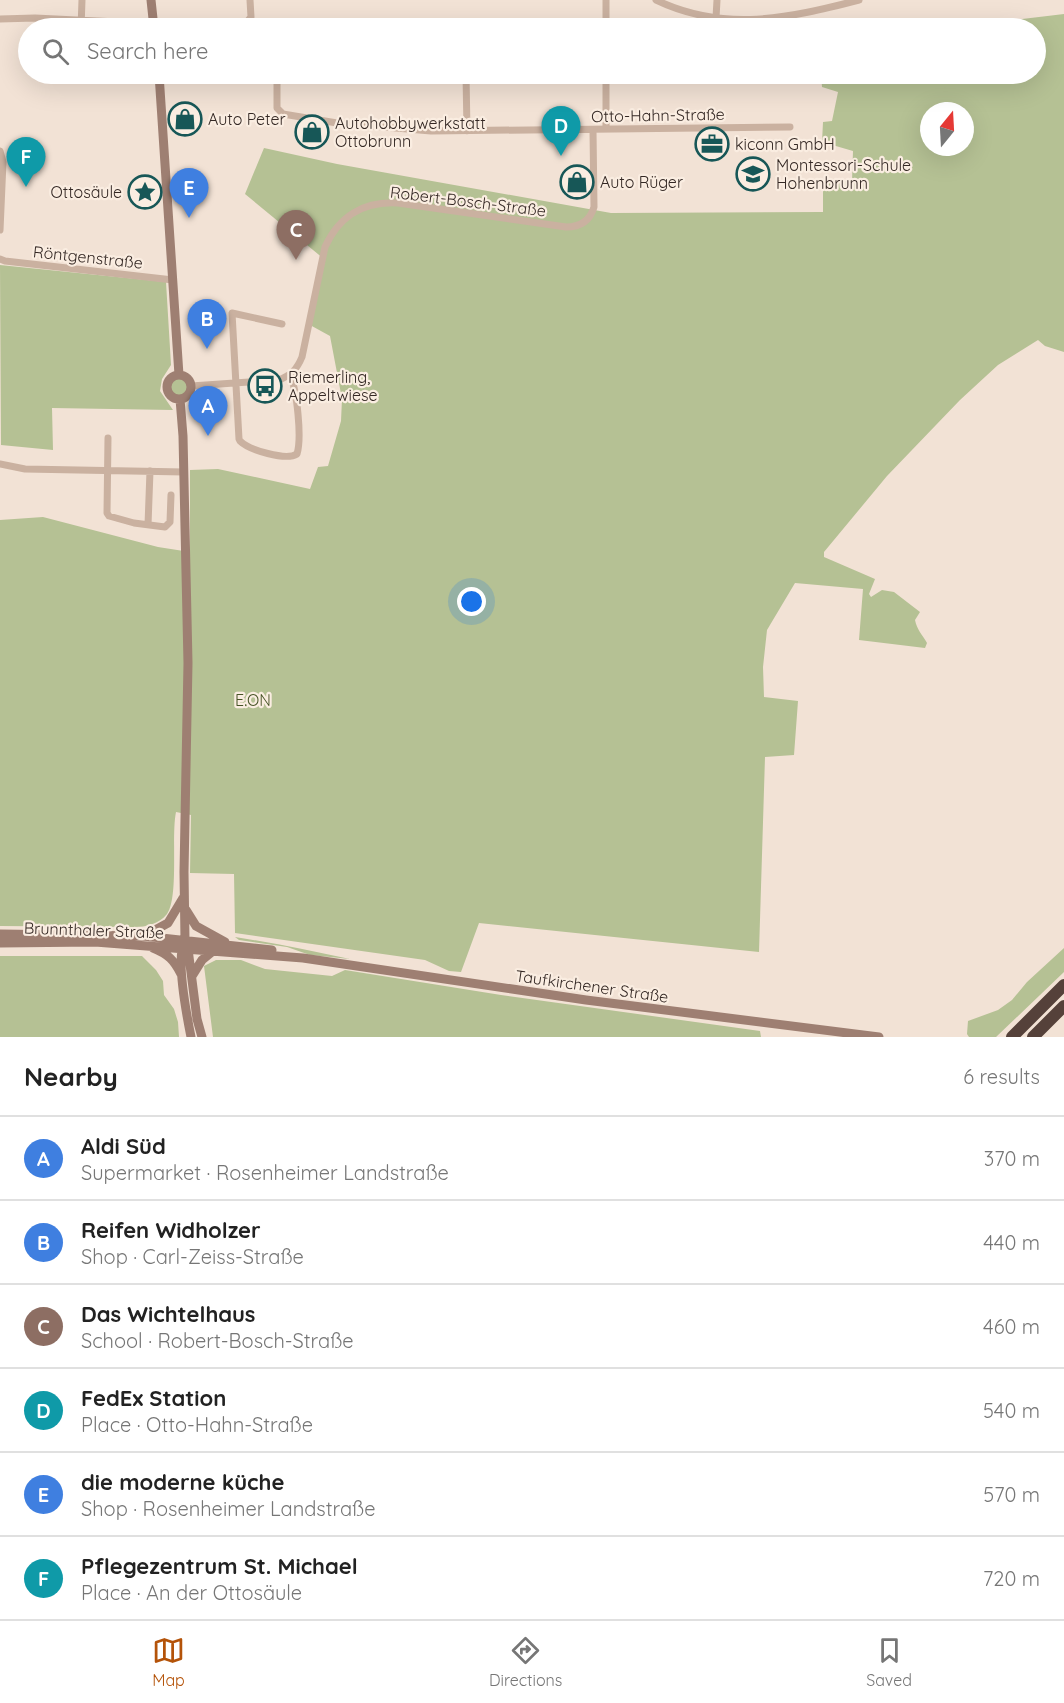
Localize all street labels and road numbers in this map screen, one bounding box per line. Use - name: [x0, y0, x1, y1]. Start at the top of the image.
- street label: Otto-Hahn-Straße: [591, 104, 725, 126]
- street label: Robert-Bosch-Straße: [389, 182, 547, 220]
- street label: Röntgenstraße: [32, 241, 144, 273]
- street label: Brunnthaler Straße: [24, 918, 164, 942]
- street label: Taufkirchener Straße: [514, 965, 670, 1007]

